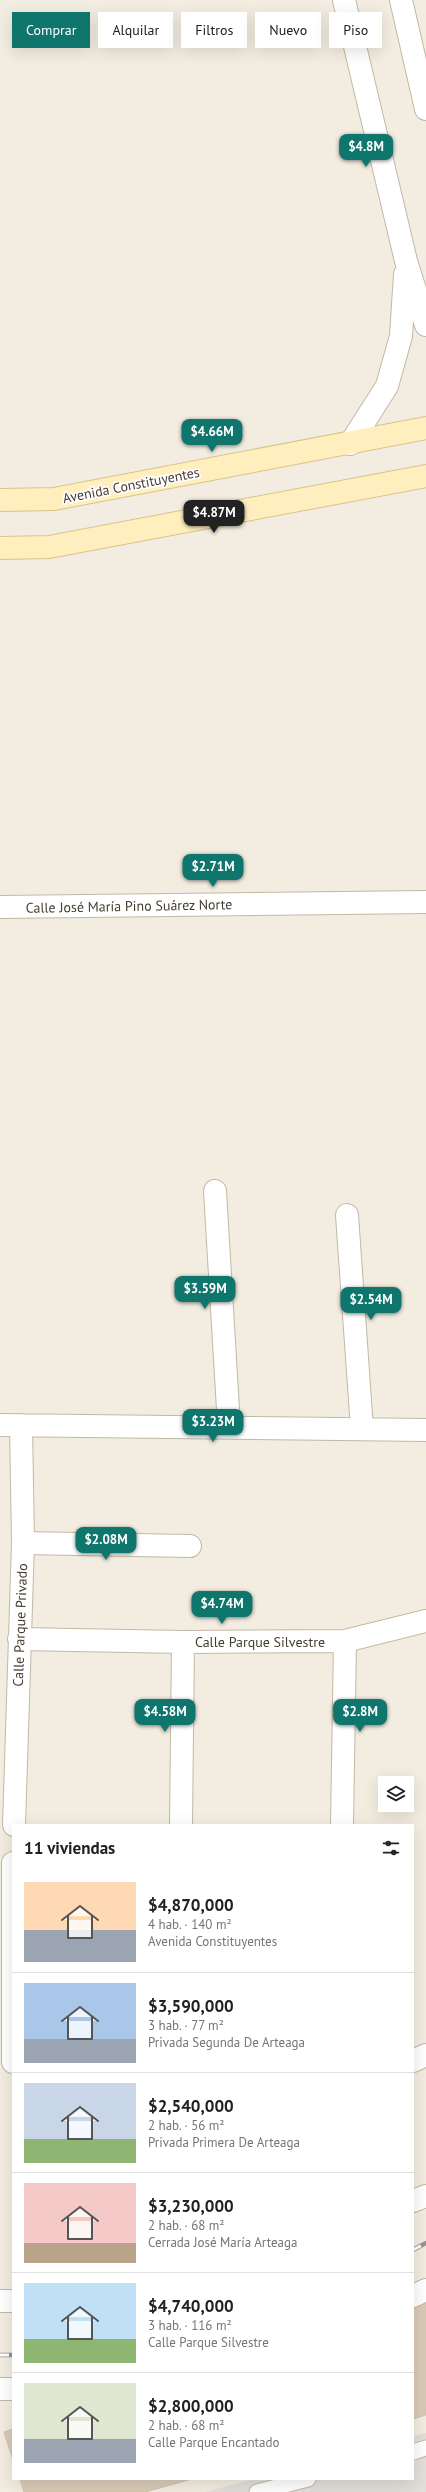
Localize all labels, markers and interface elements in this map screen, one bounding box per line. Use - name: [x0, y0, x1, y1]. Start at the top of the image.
- chip: Comprar: [12, 12, 90, 48]
- chip: Alquilar: [98, 12, 173, 48]
- chip: Filtros: [181, 12, 247, 48]
- chip: Nuevo: [255, 12, 321, 48]
- chip: Piso: [329, 12, 382, 48]
- pin: $4.8M: [338, 134, 394, 168]
- text: $4.8M: [348, 138, 384, 155]
- pin: $4.66M: [179, 419, 245, 453]
- text: $4.66M: [190, 423, 234, 440]
- street label: Avenida Constituyentes: [61, 463, 201, 507]
- pin: $4.87M: [181, 500, 247, 534]
- text: $4.87M: [192, 504, 236, 521]
- pin: $2.71M: [180, 854, 246, 888]
- text: $2.71M: [191, 858, 235, 875]
- street label: Calle José María Pino Suárez Norte: [25, 895, 233, 917]
- pin: $3.59M: [172, 1276, 238, 1310]
- text: $3.59M: [183, 1280, 227, 1297]
- pin: $2.54M: [338, 1287, 404, 1321]
- text: $2.54M: [349, 1291, 393, 1308]
- pin: $3.23M: [180, 1409, 246, 1443]
- text: $3.23M: [191, 1413, 235, 1430]
- pin: $2.08M: [73, 1527, 139, 1561]
- text: $2.08M: [84, 1531, 128, 1548]
- street label: Calle Parque Privado: [9, 1563, 31, 1687]
- pin: $4.74M: [189, 1591, 255, 1625]
- text: $4.74M: [200, 1595, 244, 1612]
- street label: Calle Parque Silvestre: [195, 1633, 325, 1651]
- pin: $4.58M: [132, 1699, 198, 1733]
- pin: $2.8M: [332, 1699, 388, 1733]
- text: $4.58M: [143, 1703, 187, 1720]
- text: $2.8M: [342, 1703, 378, 1720]
- map controls: [378, 1776, 414, 1812]
- button: layers: [378, 1776, 414, 1812]
- text: 11 viviendas: [24, 1837, 115, 1859]
- icon: filters: [380, 1837, 402, 1859]
- text: $4,870,000: [148, 1894, 234, 1916]
- icon: home: [56, 1898, 104, 1946]
- text: 4 hab. · 140 m²: [148, 1916, 232, 1933]
- text: Avenida Constituyentes: [148, 1933, 277, 1950]
- text: $3,590,000: [148, 1995, 234, 2017]
- icon: home: [56, 1999, 104, 2047]
- text: 3 hab. · 77 m²: [148, 2017, 224, 2034]
- text: Privada Segunda De Arteaga: [148, 2034, 305, 2051]
- text: $2,540,000: [148, 2095, 234, 2117]
- icon: home: [56, 2099, 104, 2147]
- text: 2 hab. · 56 m²: [148, 2117, 224, 2134]
- text: Privada Primera De Arteaga: [148, 2134, 300, 2151]
- text: $3,230,000: [148, 2195, 234, 2217]
- icon: home: [56, 2199, 104, 2247]
- text: 2 hab. · 68 m²: [148, 2217, 224, 2234]
- text: Cerrada José María Arteaga: [148, 2234, 297, 2251]
- text: $4,740,000: [148, 2295, 234, 2317]
- icon: home: [56, 2299, 104, 2347]
- text: 3 hab. · 116 m²: [148, 2317, 232, 2334]
- text: Calle Parque Silvestre: [148, 2334, 269, 2351]
- text: $2,800,000: [148, 2395, 234, 2417]
- icon: home: [56, 2399, 104, 2447]
- text: 2 hab. · 68 m²: [148, 2417, 224, 2434]
- text: Calle Parque Encantado: [148, 2434, 279, 2451]

